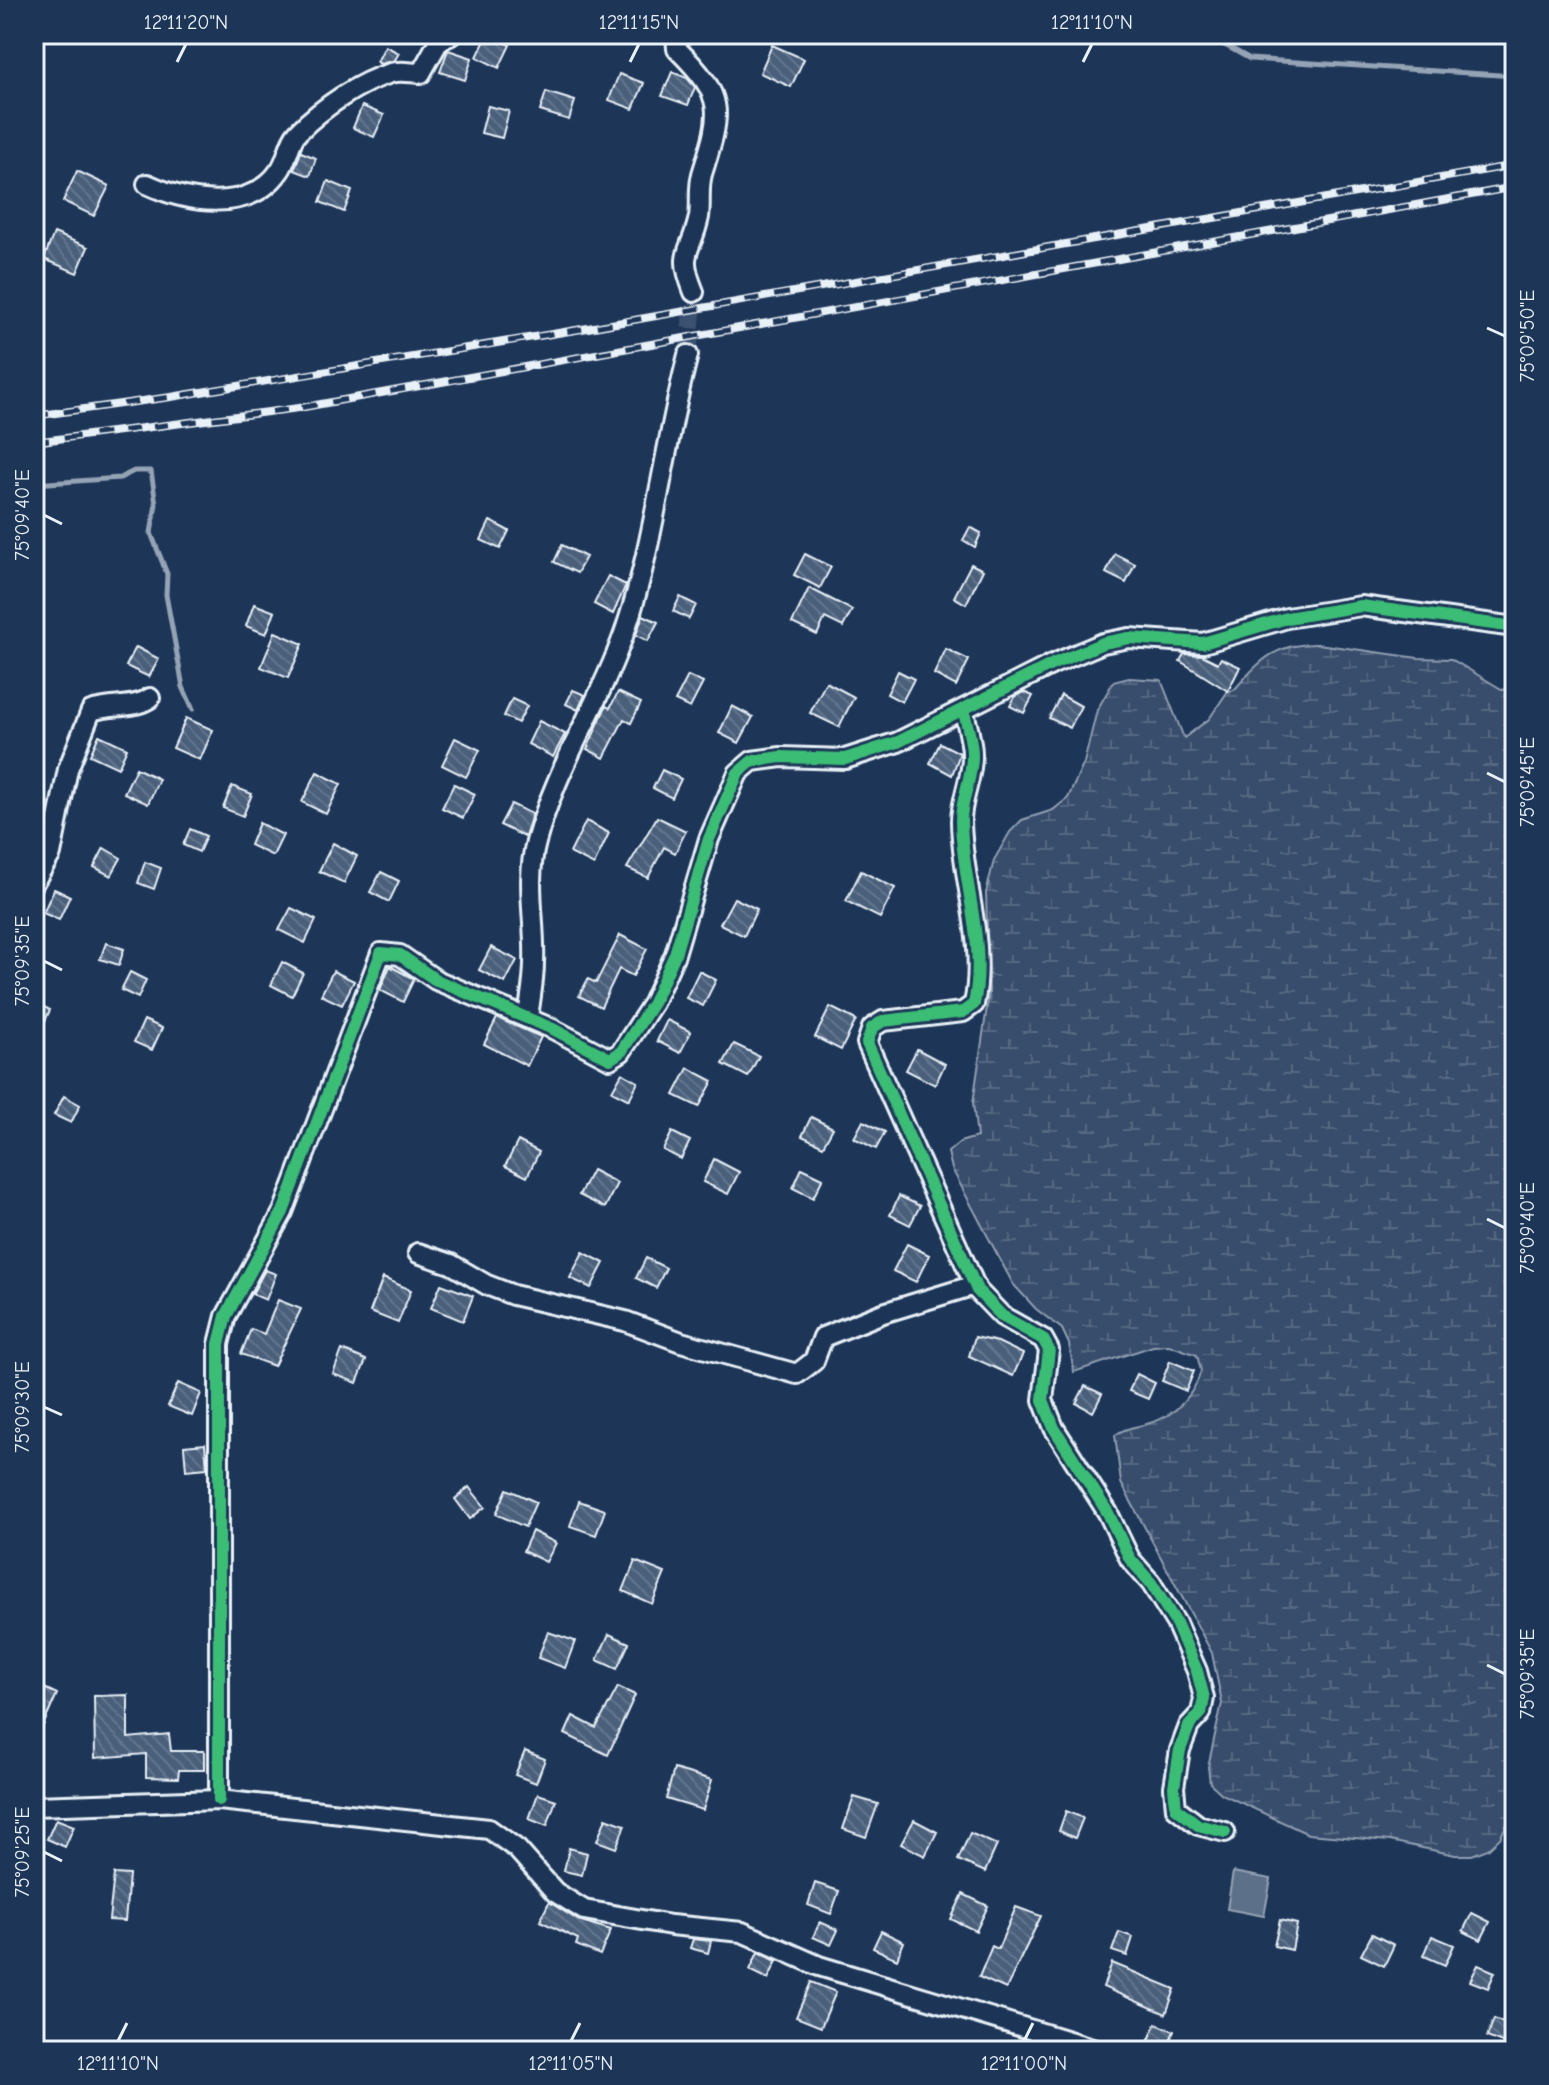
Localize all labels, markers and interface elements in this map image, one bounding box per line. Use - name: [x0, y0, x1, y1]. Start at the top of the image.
- text: 12°11'20"N: [144, 11, 228, 34]
- text: 12°11'15"N: [599, 11, 679, 34]
- text: 12°11'10"N: [1051, 11, 1133, 34]
- text: 75°09'50"E: [1516, 290, 1539, 382]
- text: 75°09'40"E: [11, 469, 34, 561]
- text: 75°09'45"E: [1516, 737, 1539, 827]
- text: 75°09'35"E: [11, 916, 34, 1006]
- text: 75°09'40"E: [1516, 1182, 1539, 1274]
- text: 75°09'30"E: [11, 1361, 34, 1453]
- text: 75°09'35"E: [1516, 1629, 1539, 1719]
- text: 75°09'25"E: [11, 1807, 34, 1897]
- text: 12°11'10"N: [77, 2052, 159, 2075]
- text: 12°11'05"N: [529, 2052, 613, 2075]
- text: 12°11'00"N: [981, 2052, 1067, 2075]

